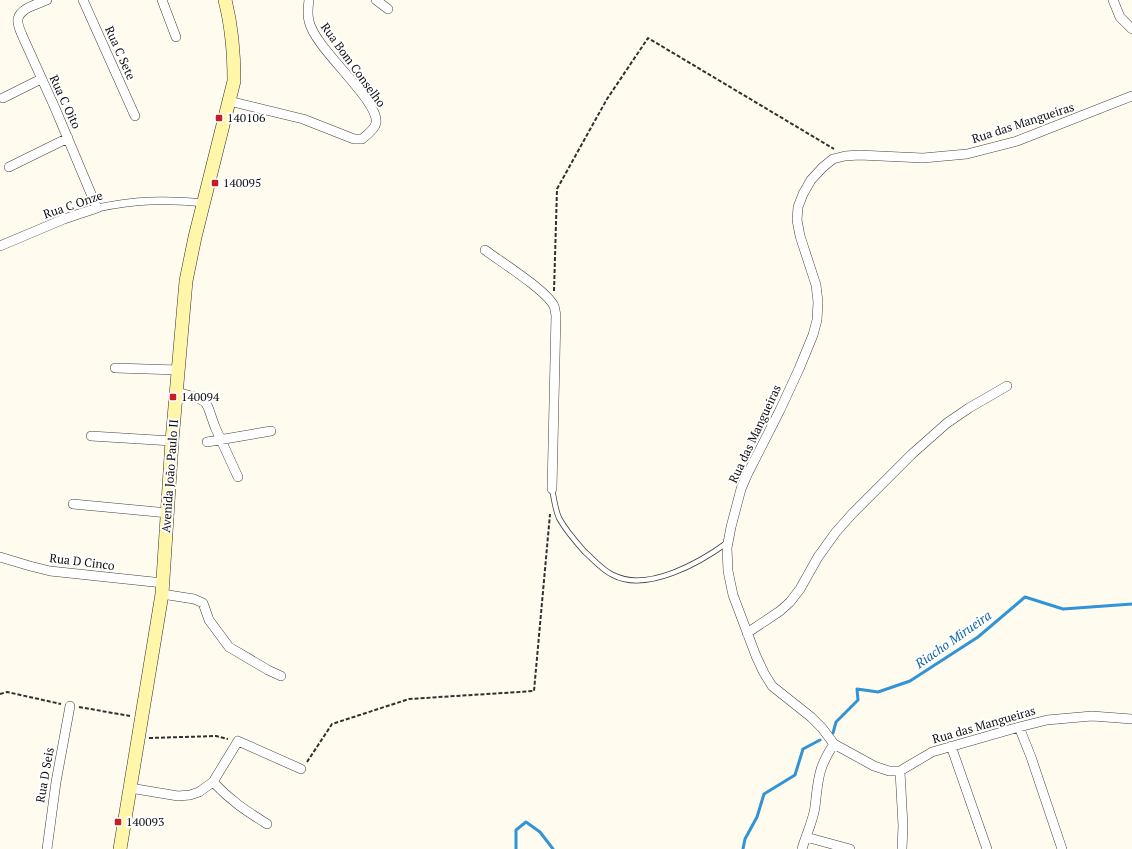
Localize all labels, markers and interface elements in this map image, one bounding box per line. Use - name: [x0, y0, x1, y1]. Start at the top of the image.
- street label: Rua Bom Conselho: [318, 20, 389, 110]
- street label: Rua C Sete: [102, 24, 139, 82]
- street label: Rua C Oito: [46, 72, 85, 131]
- street label: Rua das Mangueiras: [970, 99, 1076, 146]
- place label: 140106: [227, 110, 266, 125]
- marker: 140106: [214, 113, 224, 123]
- place label: 140095: [223, 175, 261, 190]
- marker: 140095: [210, 178, 220, 188]
- street label: Rua C Onze: [41, 187, 105, 222]
- street label: Rua das Mangueiras: [725, 382, 784, 485]
- place label: 140094: [181, 389, 220, 404]
- marker: 140094: [168, 392, 178, 402]
- street label: Avenida João Paulo II: [158, 419, 181, 533]
- street label: Rua D Cinco: [49, 550, 116, 573]
- water label: Riacho Mirueira: [910, 606, 995, 673]
- street label: Rua das Mangueiras: [931, 703, 1037, 746]
- street label: Rua D Seis: [32, 746, 57, 804]
- place label: 140093: [126, 814, 164, 829]
- marker: 140093: [113, 817, 123, 827]

